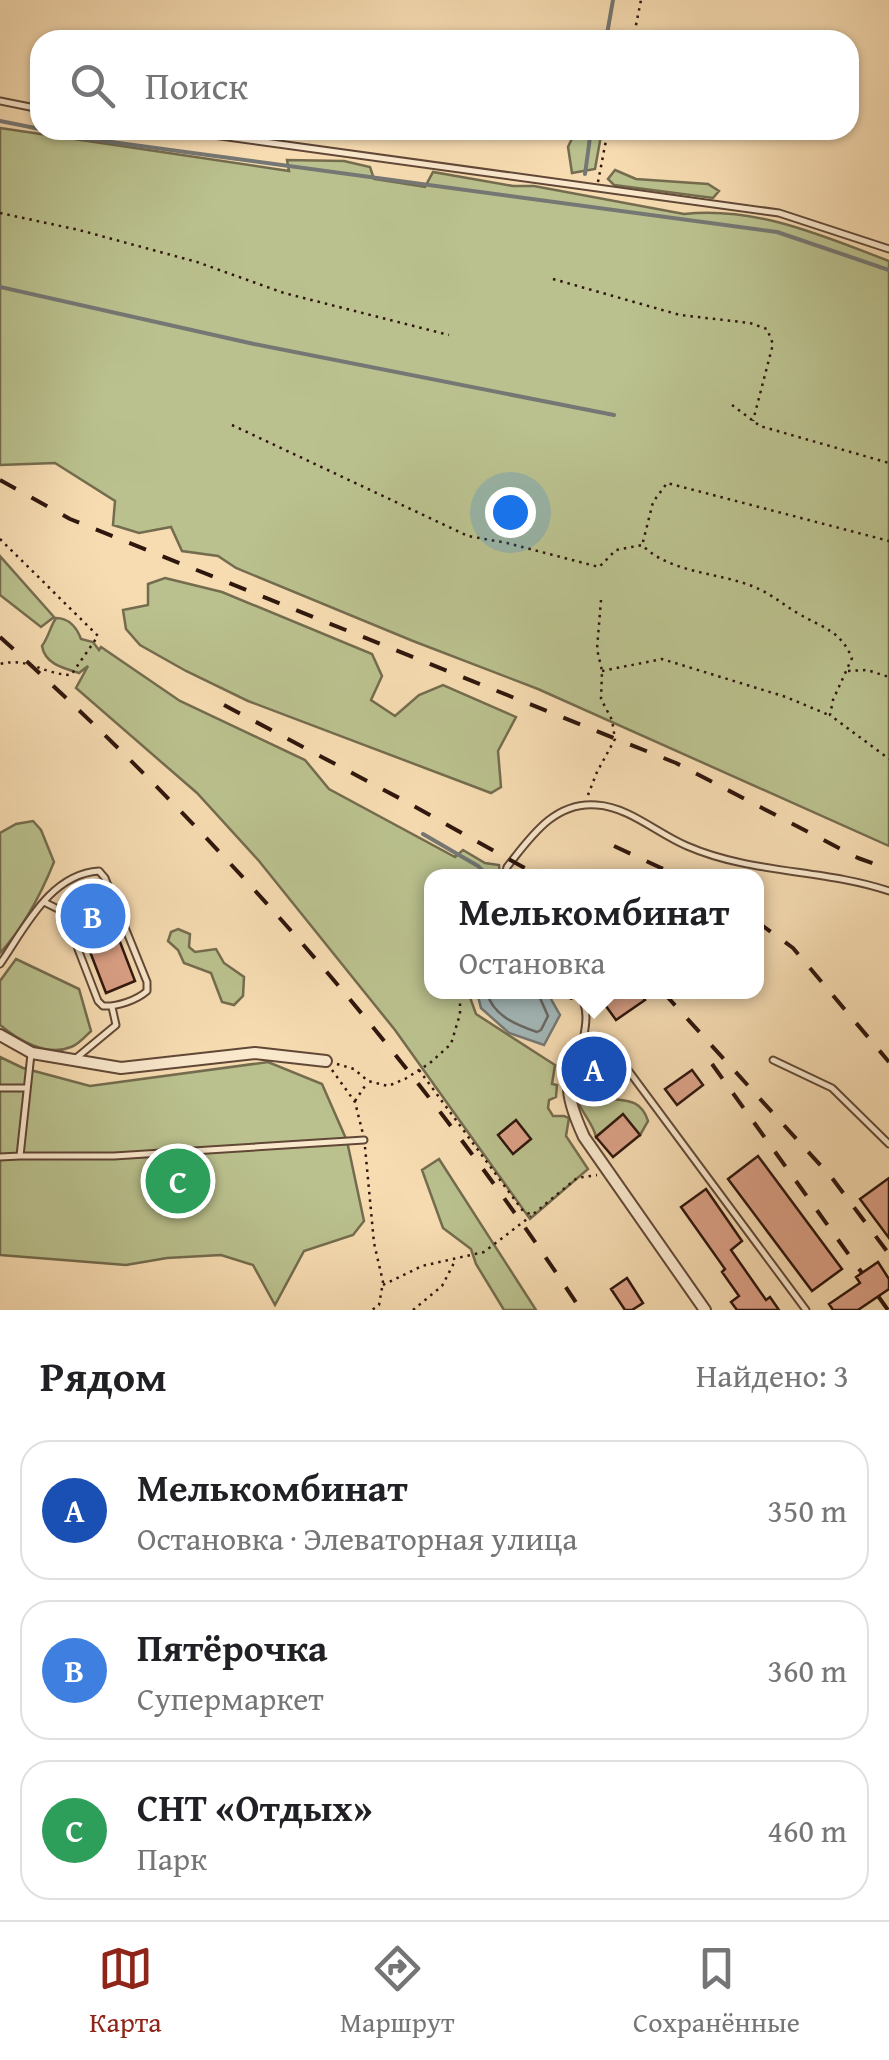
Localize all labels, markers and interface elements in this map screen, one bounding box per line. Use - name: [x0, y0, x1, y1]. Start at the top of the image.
- search box: [30, 30, 859, 140]
- text: Поиск: [145, 57, 248, 113]
- icon: search: [65, 58, 120, 113]
- your location: [485, 487, 536, 538]
- popup: [424, 869, 764, 999]
- pin: B: [61, 878, 126, 954]
- text: Мелькомбинат: [459, 883, 729, 939]
- text: Остановка: [459, 939, 605, 986]
- pin: A: [562, 1032, 626, 1106]
- pin: C: [146, 1144, 210, 1218]
- text: Рядом: [40, 1345, 167, 1406]
- text: Найдено: 3: [696, 1352, 849, 1399]
- text: Мелькомбинат: [137, 1459, 408, 1515]
- text: A: [64, 1487, 85, 1534]
- text: 350 m: [768, 1487, 847, 1534]
- text: Остановка · Элеваторная улица: [137, 1515, 577, 1562]
- text: Пятёрочка: [137, 1619, 327, 1675]
- text: B: [65, 1647, 84, 1694]
- text: 360 m: [768, 1647, 847, 1694]
- text: Супермаркет: [137, 1675, 324, 1722]
- text: СНТ «Отдых»: [137, 1779, 372, 1835]
- text: C: [65, 1807, 84, 1854]
- text: 460 m: [768, 1807, 847, 1854]
- text: Парк: [137, 1835, 207, 1882]
- tab: Карта: [89, 1941, 162, 2042]
- tab: Маршрут: [340, 1941, 455, 2042]
- tab: Сохранённые: [633, 1941, 800, 2042]

